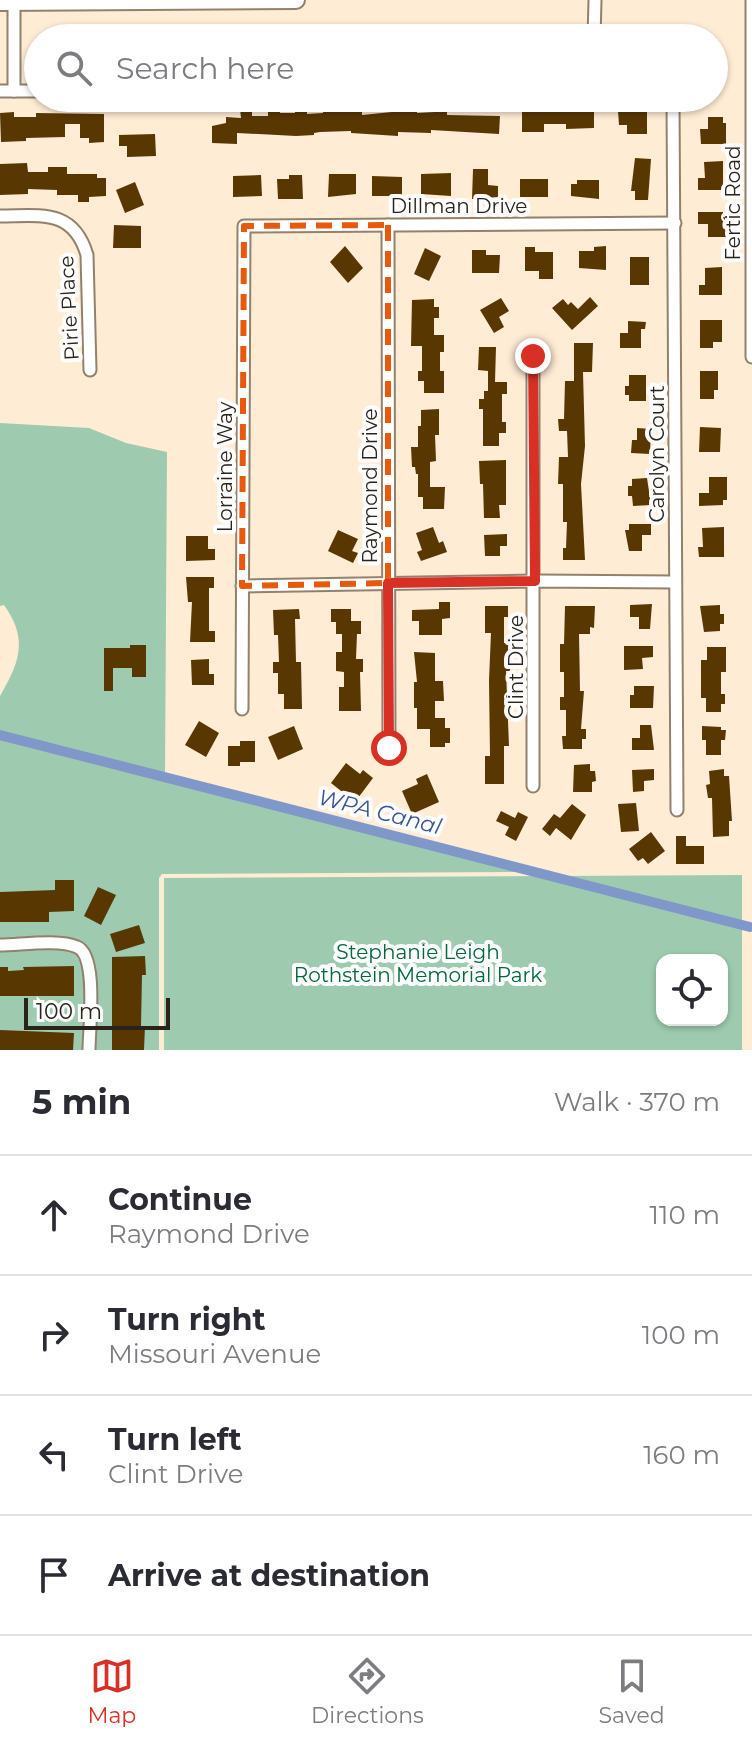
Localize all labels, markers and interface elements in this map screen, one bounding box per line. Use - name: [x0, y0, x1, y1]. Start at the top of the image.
- search box: [24, 24, 728, 112]
- icon: search: [52, 46, 96, 90]
- text: Search here: [116, 50, 294, 87]
- street label: Fertic Road: [721, 146, 745, 261]
- street label: Dillman Drive: [391, 194, 527, 218]
- street label: Pirie Place: [54, 255, 84, 361]
- route end: [515, 338, 551, 374]
- street label: Carolyn Court: [645, 385, 669, 523]
- street label: Lorraine Way: [213, 402, 237, 532]
- street label: Raymond Drive: [358, 408, 382, 564]
- street label: Clint Drive: [504, 615, 528, 719]
- route start: [371, 730, 407, 766]
- water label: WPA Canal: [316, 784, 444, 840]
- park label: Stephanie Leigh Rothstein Memorial Park: [294, 940, 542, 987]
- map controls: [656, 954, 728, 1026]
- button: locate: [656, 954, 728, 1026]
- scale bar: [24, 994, 170, 1030]
- text: 100 m: [36, 998, 102, 1025]
- text: 5 min: [32, 1081, 131, 1123]
- text: Walk · 370 m: [554, 1086, 720, 1118]
- text: Continue: [108, 1181, 252, 1218]
- icon: ahead: [32, 1193, 76, 1237]
- text: 110 m: [650, 1199, 720, 1231]
- text: Raymond Drive: [108, 1218, 310, 1250]
- text: Turn right: [108, 1301, 265, 1338]
- icon: right: [32, 1313, 76, 1357]
- text: 100 m: [642, 1319, 720, 1351]
- text: Missouri Avenue: [108, 1338, 321, 1370]
- text: Turn left: [108, 1421, 241, 1458]
- icon: left: [32, 1433, 76, 1477]
- text: 160 m: [643, 1439, 720, 1471]
- text: Clint Drive: [108, 1458, 243, 1490]
- icon: arrive: [32, 1553, 76, 1597]
- text: Arrive at destination: [108, 1557, 430, 1594]
- tab: Map: [87, 1654, 136, 1729]
- tab: Directions: [311, 1654, 424, 1729]
- tab: Saved: [599, 1654, 665, 1729]

